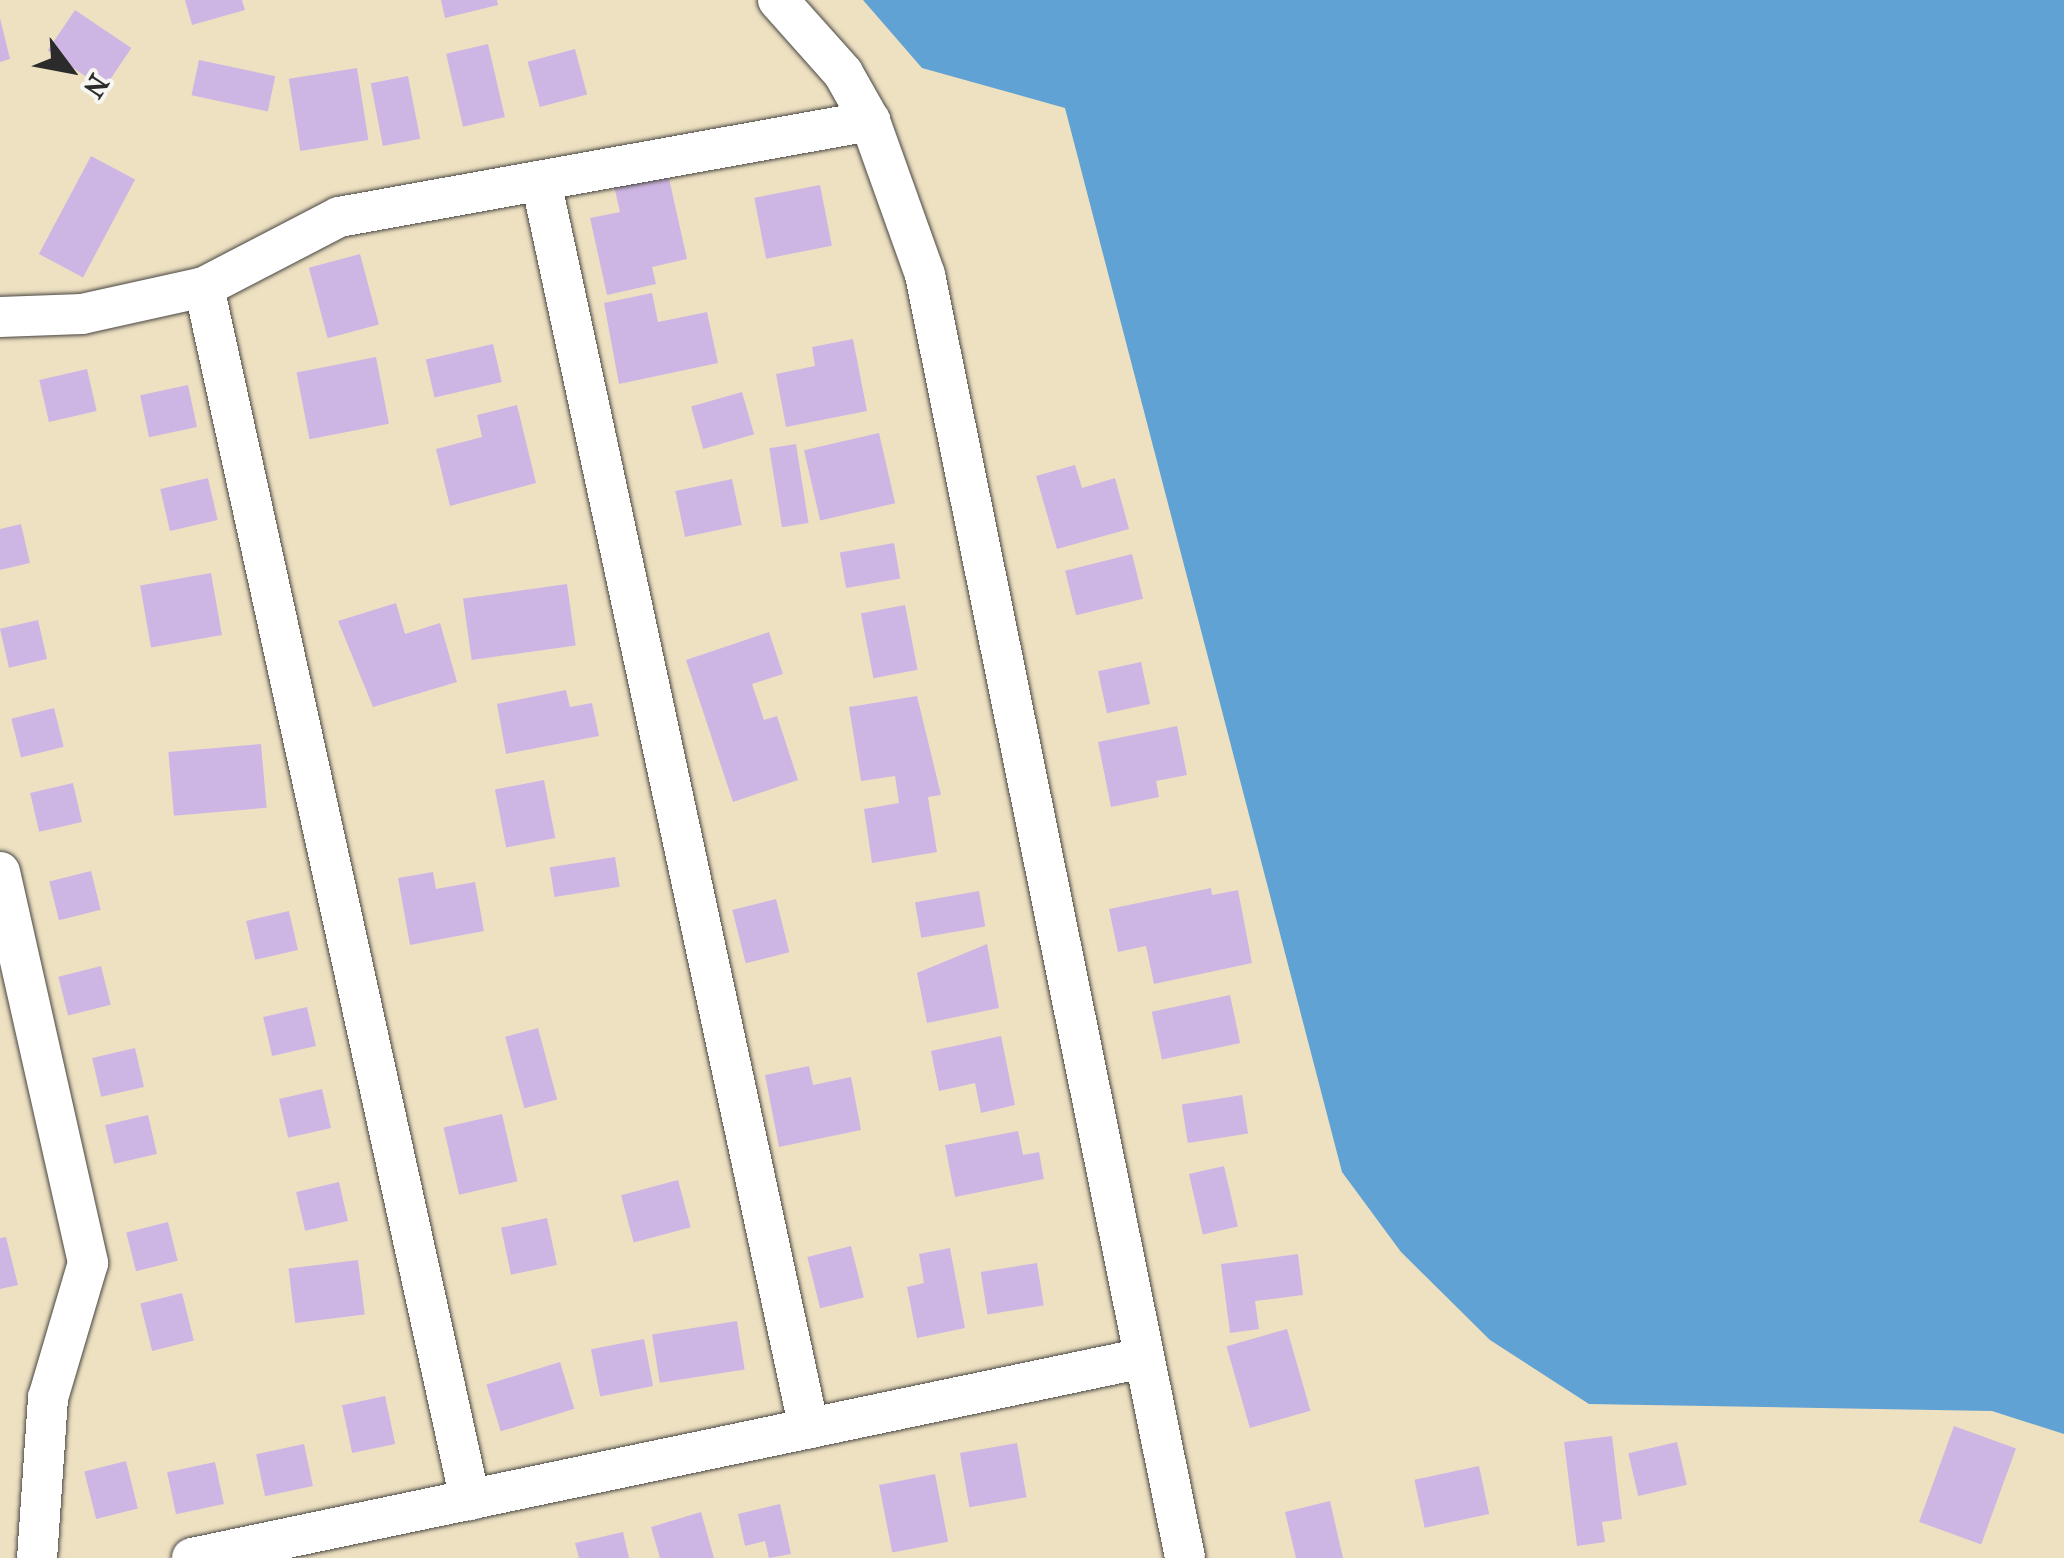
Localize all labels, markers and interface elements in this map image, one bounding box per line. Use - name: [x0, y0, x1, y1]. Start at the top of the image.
- north arrow: [20, 20, 120, 120]
- text: N: [76, 68, 115, 104]

